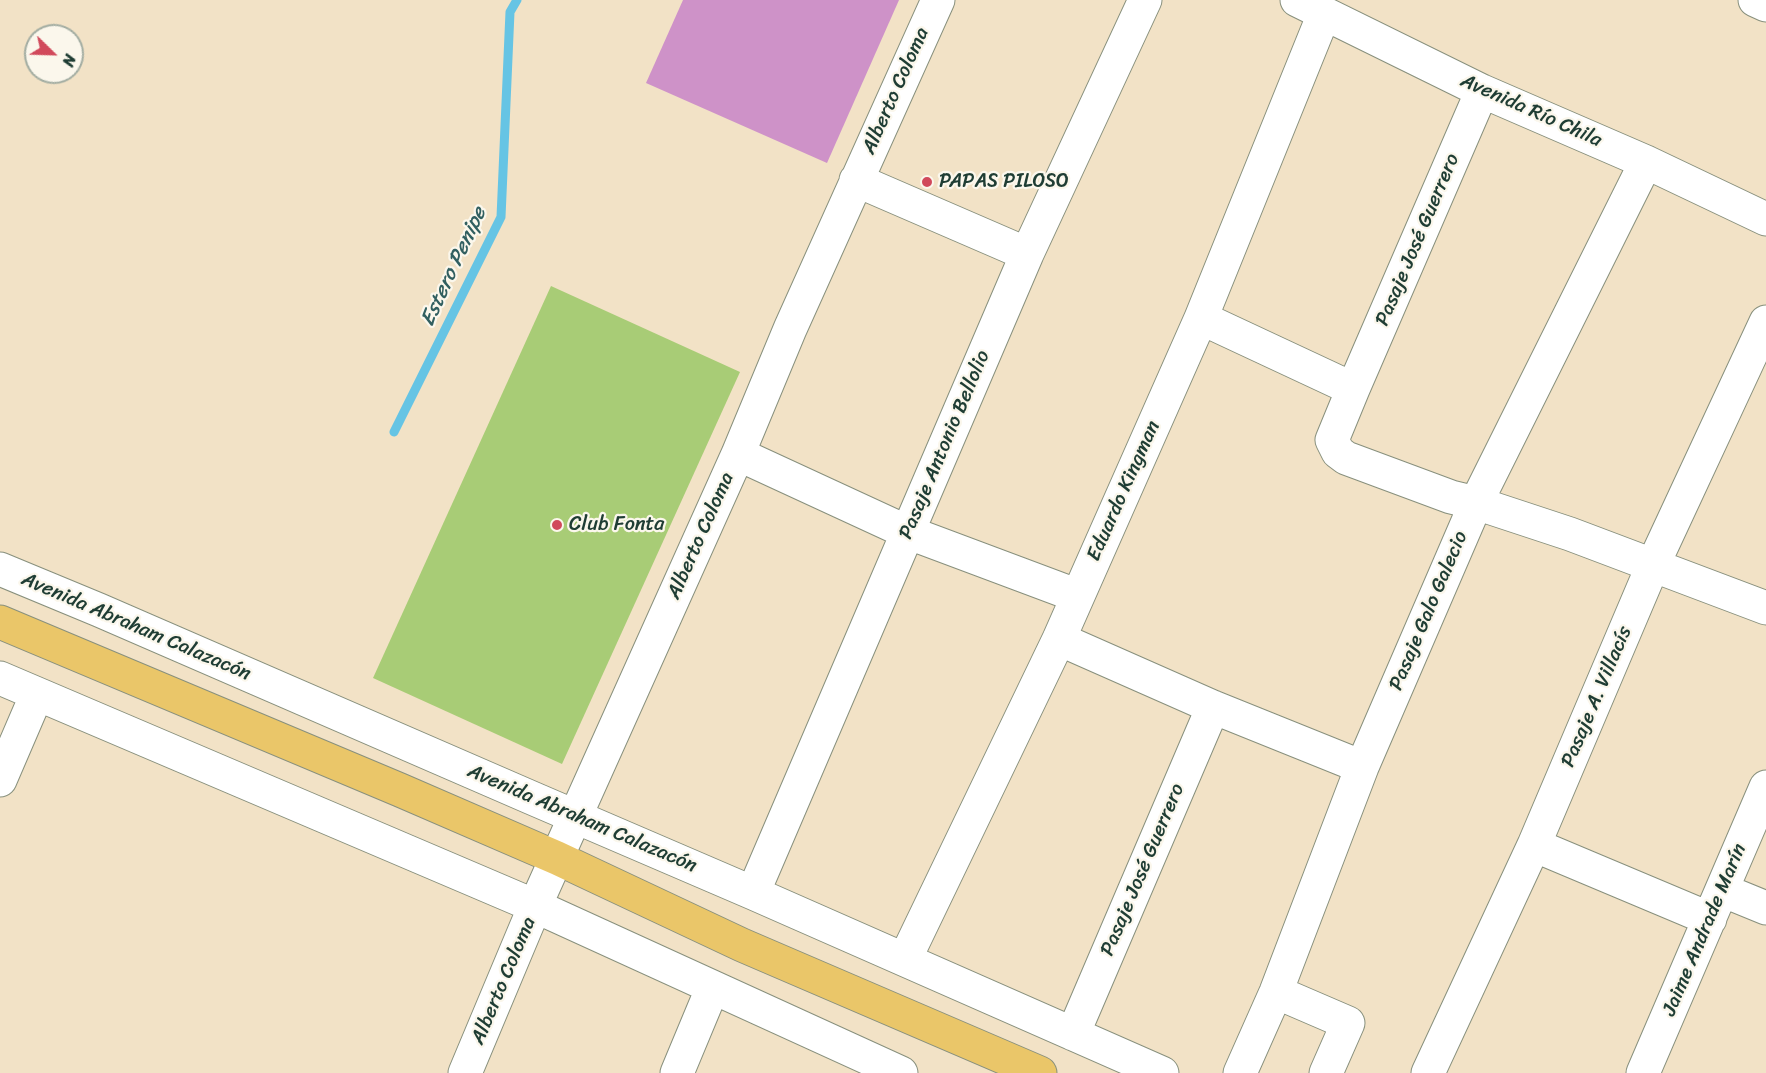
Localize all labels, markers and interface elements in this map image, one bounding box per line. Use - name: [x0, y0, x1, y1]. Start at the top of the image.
- north arrow: [24, 24, 84, 84]
- street label: Alberto Coloma: [857, 24, 935, 158]
- text: N: [54, 50, 85, 71]
- street label: Avenida Río Chila: [1457, 69, 1605, 153]
- street label: Pasaje José Guerrero: [1371, 150, 1465, 330]
- place label: PAPAS PILOSO: [939, 170, 1069, 194]
- marker: PAPAS PILOSO: [920, 175, 934, 189]
- water label: Estero Penipe: [416, 204, 492, 330]
- street label: Pasaje Antonio Bellolio: [894, 347, 996, 543]
- street label: Eduardo Kingman: [1082, 417, 1166, 565]
- street label: Alberto Coloma: [662, 469, 740, 603]
- place label: Club Fonta: [569, 513, 664, 537]
- marker: Club Fonta: [550, 518, 564, 532]
- street label: Pasaje Galo Galecio: [1385, 528, 1473, 694]
- street label: Avenida Abraham Calazacón: [18, 568, 254, 686]
- street label: Pasaje A. Villacís: [1557, 623, 1637, 771]
- street label: Avenida Abraham Calazacón: [464, 760, 700, 878]
- street label: Pasaje José Guerrero: [1096, 780, 1190, 960]
- street label: Jaime Andrade Marín: [1658, 840, 1752, 1020]
- street label: Alberto Coloma: [466, 914, 542, 1048]

